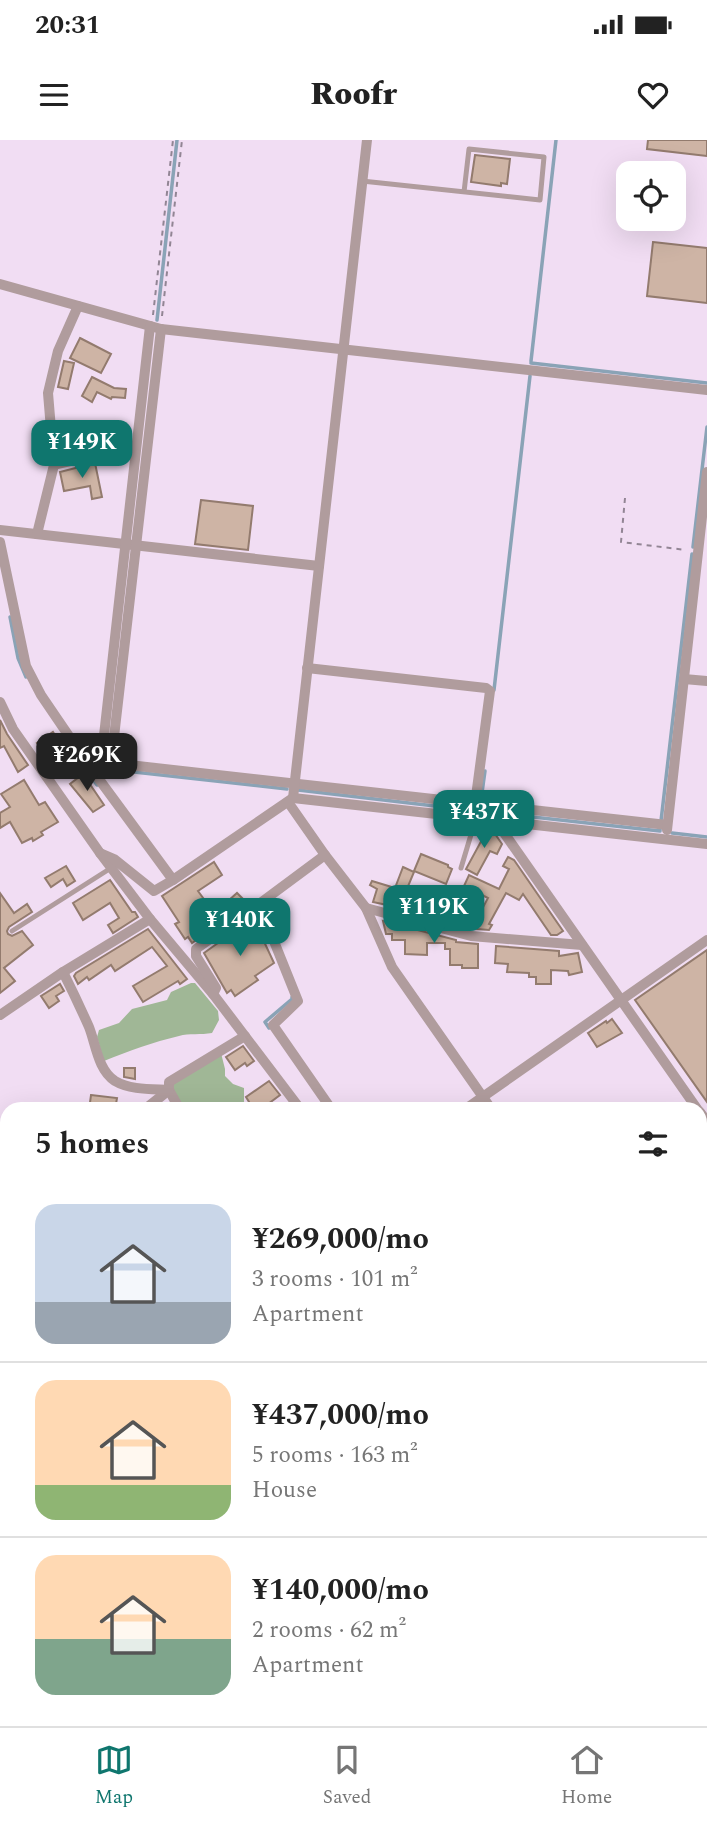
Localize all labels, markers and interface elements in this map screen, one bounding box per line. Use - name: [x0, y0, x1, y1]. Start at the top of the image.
- text: 20:31: [35, 5, 100, 45]
- text: Roofr: [310, 70, 397, 119]
- icon: menu: [35, 76, 73, 114]
- icon: heart: [634, 76, 672, 114]
- map controls: [616, 161, 686, 231]
- button: locate: [616, 161, 686, 231]
- pin: ¥149K: [33, 420, 131, 480]
- text: ¥149K: [47, 425, 117, 460]
- pin: ¥269K: [38, 734, 136, 793]
- text: ¥269K: [52, 738, 122, 773]
- pin: ¥437K: [435, 790, 533, 850]
- text: ¥437K: [449, 795, 519, 830]
- pin: ¥119K: [385, 886, 483, 945]
- text: ¥119K: [399, 890, 469, 925]
- pin: ¥140K: [191, 898, 289, 958]
- text: ¥140K: [205, 903, 275, 938]
- text: 5 homes: [35, 1121, 149, 1167]
- icon: filters: [634, 1125, 672, 1163]
- text: ¥269,000/mo: [252, 1216, 429, 1262]
- icon: home: [91, 1232, 175, 1316]
- text: 3 rooms · 101 m²: [252, 1262, 418, 1297]
- text: Apartment: [252, 1297, 364, 1332]
- text: ¥437,000/mo: [252, 1392, 429, 1438]
- icon: home: [91, 1408, 175, 1492]
- text: 5 rooms · 163 m²: [252, 1438, 418, 1473]
- text: House: [252, 1473, 317, 1508]
- text: ¥140,000/mo: [252, 1567, 429, 1613]
- icon: home: [91, 1583, 175, 1667]
- text: 2 rooms · 62 m²: [252, 1613, 406, 1648]
- text: Apartment: [252, 1648, 364, 1683]
- tab: Map: [95, 1741, 133, 1812]
- tab: Saved: [323, 1741, 371, 1812]
- tab: Home: [561, 1741, 612, 1812]

